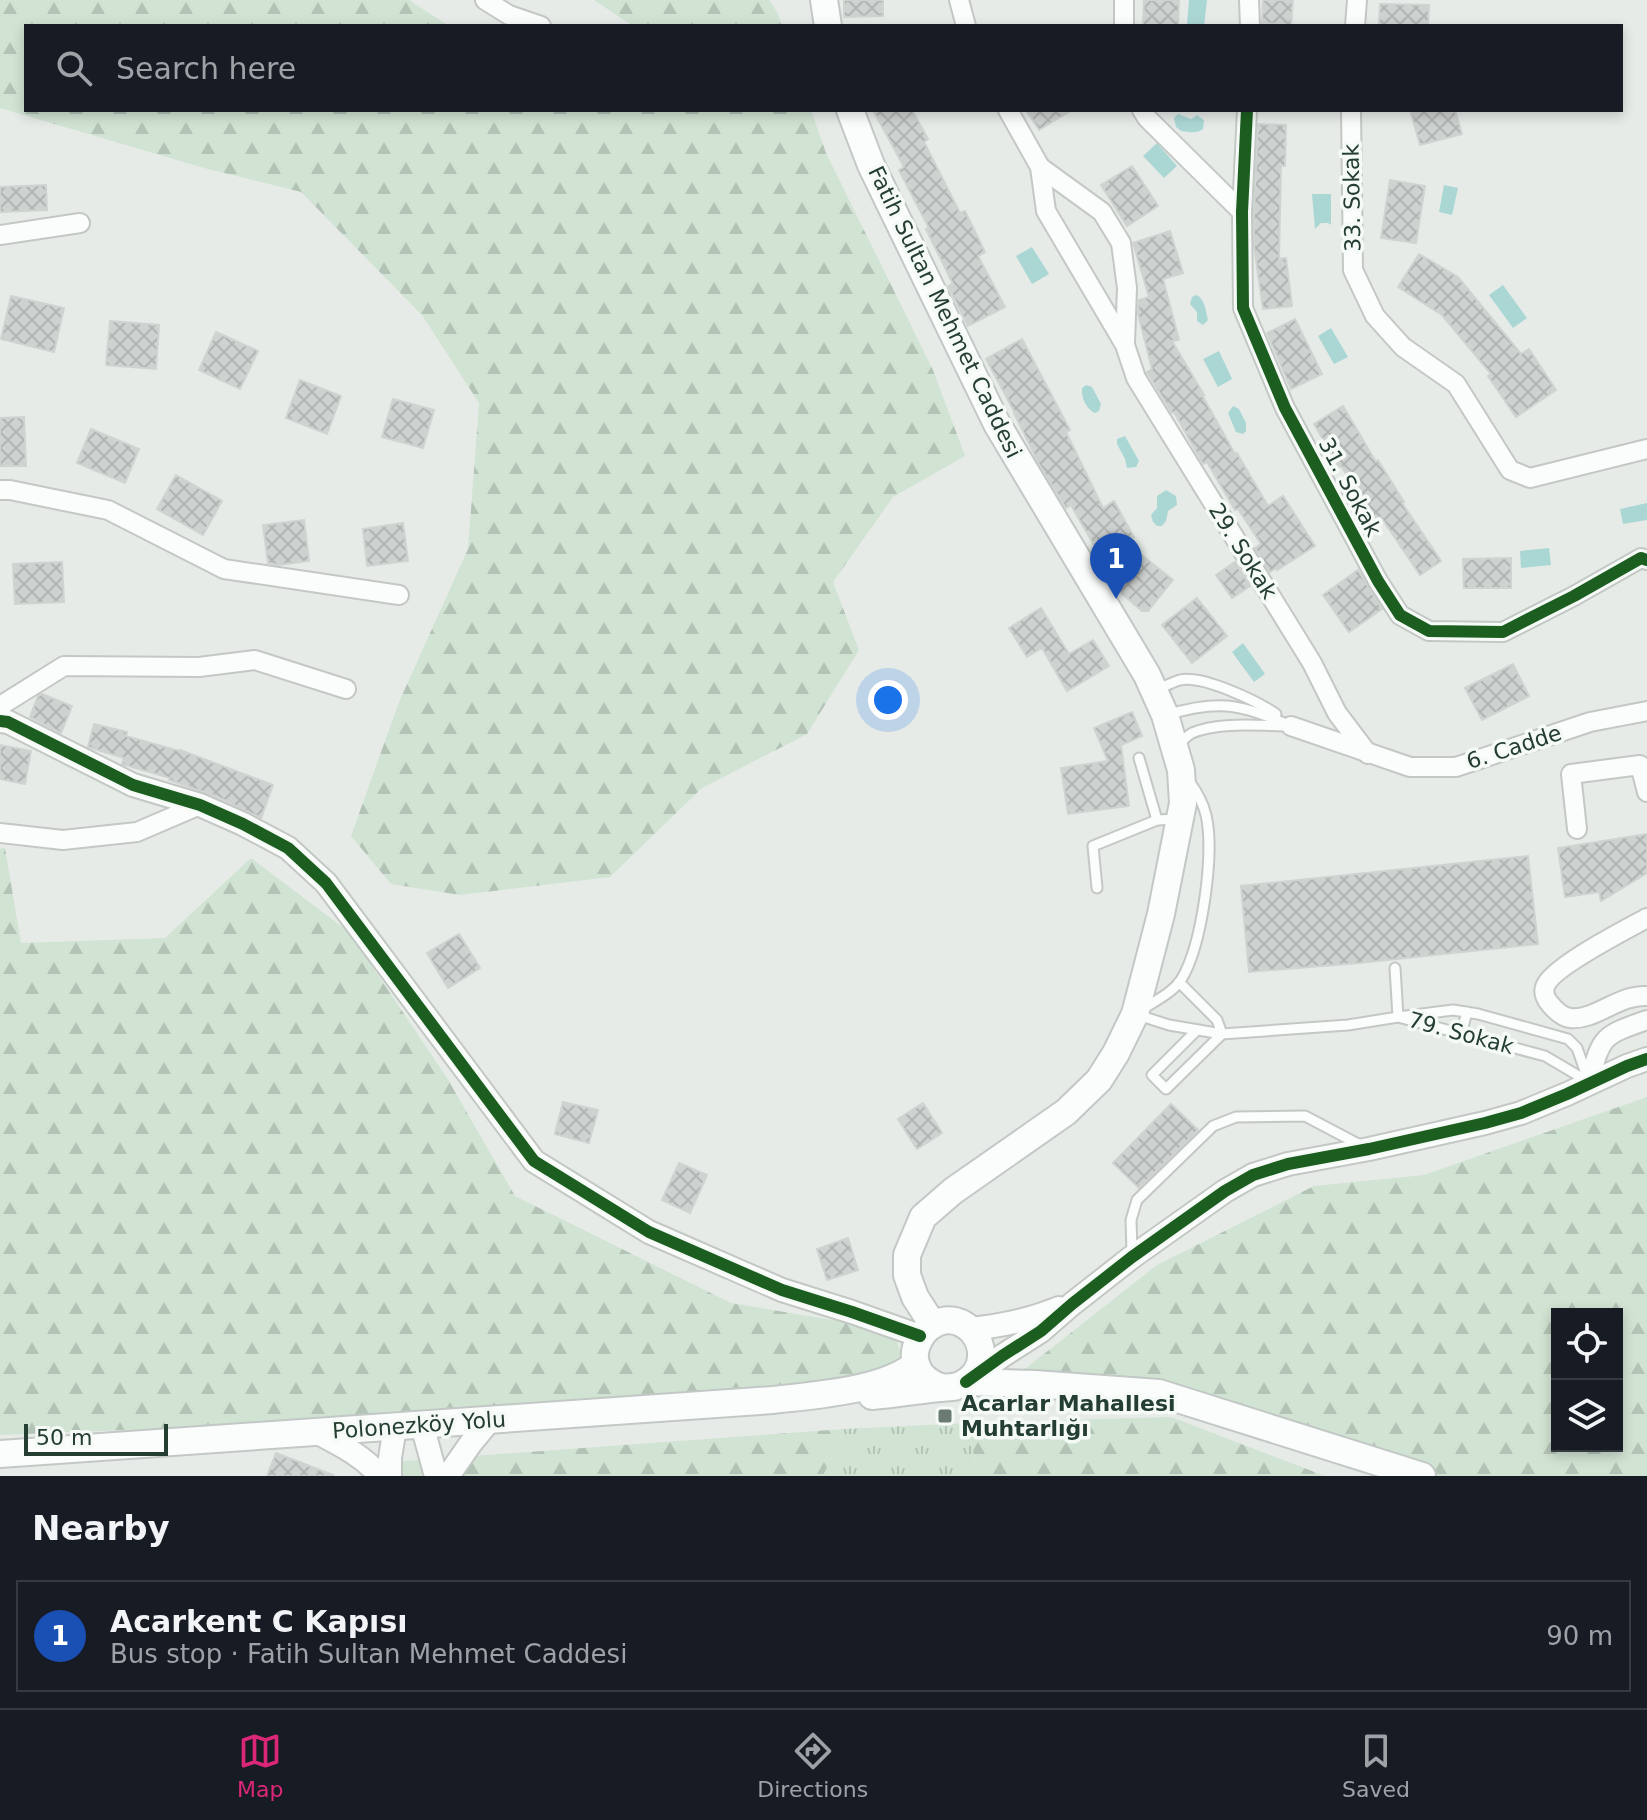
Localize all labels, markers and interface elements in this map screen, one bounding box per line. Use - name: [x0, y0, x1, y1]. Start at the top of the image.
- search box: [24, 24, 1623, 112]
- icon: search: [52, 46, 96, 90]
- text: Search here: [116, 51, 296, 86]
- street label: 33. Sokak: [1339, 144, 1365, 252]
- street label: Fatih Sultan Mehmet Caddesi: [863, 162, 1027, 462]
- street label: 31. Sokak: [1314, 433, 1387, 541]
- street label: 29. Sokak: [1204, 499, 1282, 604]
- pin: 1: [1090, 533, 1142, 599]
- your location: [868, 680, 908, 720]
- street label: 6. Cadde: [1463, 720, 1565, 774]
- street label: 79. Sokak: [1406, 1007, 1517, 1059]
- map controls: [1551, 1308, 1623, 1452]
- button: locate: [1551, 1308, 1623, 1380]
- button: layers: [1551, 1380, 1623, 1452]
- place label: Acarlar Mahallesi Muhtarlığı: [961, 1391, 1176, 1441]
- street label: Polonezköy Yolu: [331, 1406, 507, 1444]
- marker: Acarlar Mahallesi Muhtarlığı: [936, 1407, 954, 1425]
- scale bar: [24, 1420, 168, 1456]
- text: 50 m: [36, 1425, 92, 1450]
- text: Nearby: [32, 1508, 170, 1548]
- text: Acarkent C Kapısı: [110, 1604, 408, 1639]
- text: 1: [51, 1621, 69, 1651]
- text: 90 m: [1546, 1621, 1613, 1651]
- text: Bus stop · Fatih Sultan Mehmet Caddesi: [110, 1639, 627, 1669]
- tab: Map: [237, 1729, 283, 1802]
- tab: Directions: [757, 1729, 868, 1802]
- tab: Saved: [1342, 1729, 1410, 1802]

